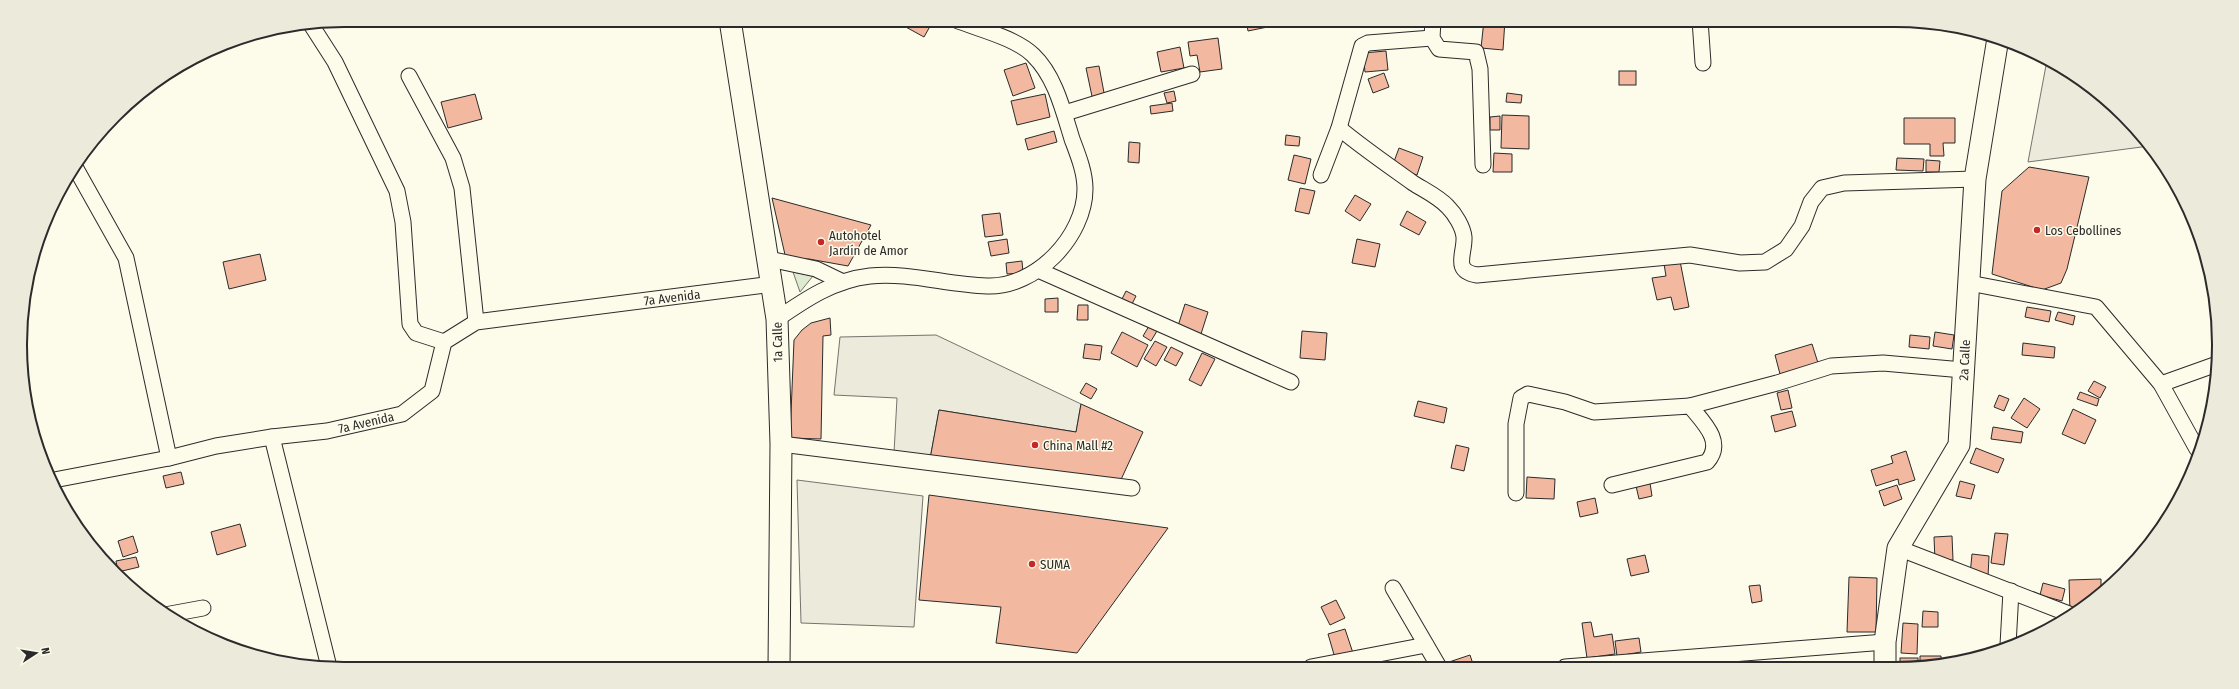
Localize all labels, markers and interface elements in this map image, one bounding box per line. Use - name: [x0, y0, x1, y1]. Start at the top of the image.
- place label: Los Cebollines: [2045, 223, 2122, 238]
- marker: Los Cebollines: [2032, 225, 2042, 235]
- place label: Autohotel Jardín de Amor: [829, 228, 909, 258]
- marker: Autohotel Jardín de Amor: [816, 237, 826, 247]
- street label: 7a Avenida: [643, 287, 701, 308]
- street label: 1a Calle: [770, 322, 785, 362]
- street label: 2a Calle: [1956, 339, 1973, 381]
- street label: 7a Avenida: [337, 409, 395, 436]
- place label: China Mall #2: [1043, 438, 1113, 453]
- marker: China Mall #2: [1030, 440, 1040, 450]
- place label: SUMA: [1040, 557, 1070, 572]
- marker: SUMA: [1027, 559, 1037, 569]
- north arrow: [16, 633, 56, 673]
- text: N: [38, 646, 52, 656]

